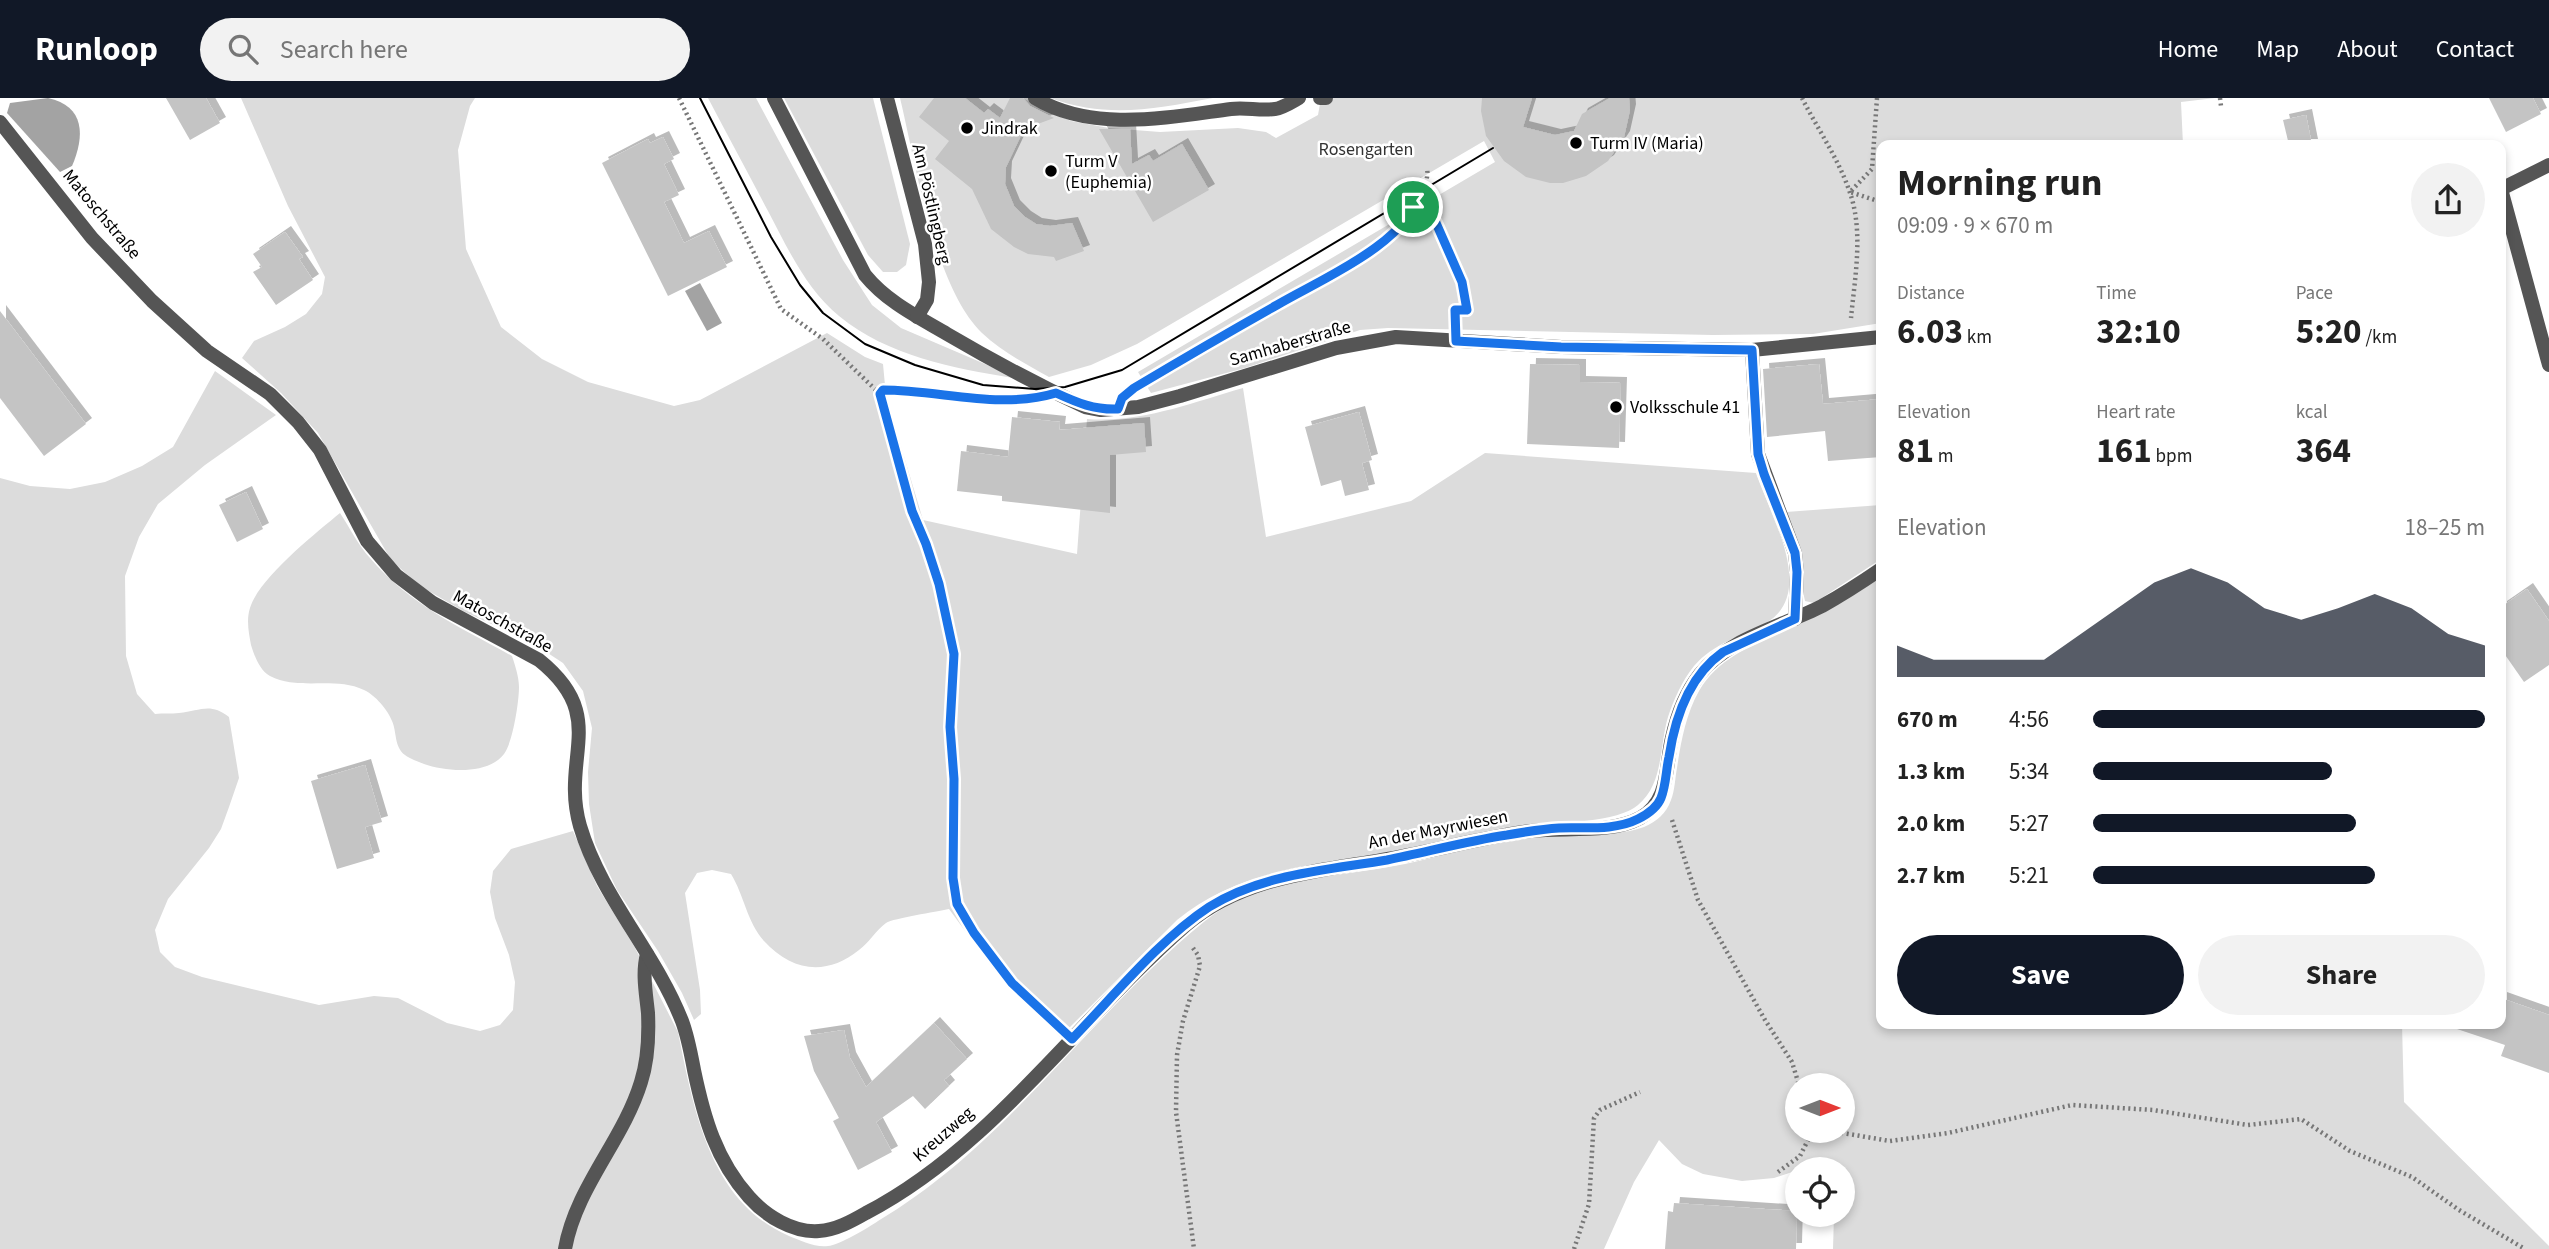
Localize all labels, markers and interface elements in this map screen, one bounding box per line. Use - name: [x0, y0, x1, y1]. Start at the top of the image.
- search box: [200, 18, 690, 81]
- text: Runloop: [35, 26, 158, 73]
- icon: search: [224, 30, 262, 68]
- text: Search here: [280, 31, 408, 68]
- text: Home: [2158, 32, 2218, 67]
- text: Map: [2256, 32, 2299, 67]
- text: About: [2337, 32, 2398, 67]
- text: Contact: [2436, 32, 2514, 67]
- place label: Jindrak: [981, 116, 1038, 141]
- marker: Jindrak: [959, 120, 975, 136]
- place label: Turm IV (Maria): [1590, 131, 1704, 156]
- marker: Turm IV (Maria): [1568, 135, 1584, 151]
- park label: Rosengarten: [1319, 137, 1413, 162]
- street label: Am Pöstlingberg: [905, 141, 958, 267]
- place label: Turm V (Euphemia): [1065, 149, 1152, 195]
- text: Morning run: [1897, 156, 2102, 210]
- marker: Turm V (Euphemia): [1043, 163, 1059, 179]
- button: share: [2411, 163, 2485, 237]
- street label: Matoschstraße: [57, 164, 147, 265]
- pin: [1383, 177, 1443, 237]
- icon: arrive: [1394, 188, 1432, 226]
- text: 09:09 · 9 × 670 m: [1897, 209, 2053, 242]
- text: Distance: [1897, 280, 1965, 307]
- text: Time: [2096, 280, 2136, 307]
- text: Pace: [2296, 280, 2333, 307]
- text: 6.03: [1897, 307, 1963, 357]
- text: 32:10: [2096, 307, 2181, 357]
- text: 5:20: [2296, 307, 2362, 357]
- street label: Samhaberstraße: [1227, 314, 1354, 373]
- text: km: [1963, 324, 1992, 351]
- text: /km: [2362, 324, 2397, 351]
- place label: Volksschule 41: [1630, 395, 1740, 420]
- marker: Volksschule 41: [1608, 399, 1624, 415]
- text: Elevation: [1897, 399, 1971, 426]
- text: Heart rate: [2096, 399, 2175, 426]
- text: kcal: [2296, 399, 2328, 426]
- text: 81: [1897, 426, 1934, 476]
- text: 161: [2096, 426, 2152, 476]
- text: 364: [2296, 426, 2351, 476]
- text: m: [1934, 443, 1954, 470]
- text: bpm: [2152, 443, 2192, 470]
- text: Elevation: [1897, 511, 1987, 544]
- text: 18–25 m: [2405, 511, 2485, 544]
- street label: Matoschstraße: [448, 584, 557, 659]
- text: 670 m: [1897, 703, 1958, 736]
- text: 4:56: [2009, 703, 2049, 736]
- text: 1.3 km: [1897, 755, 1965, 788]
- text: 5:34: [2009, 755, 2049, 788]
- street label: An der Mayrwiesen: [1366, 804, 1510, 855]
- text: 2.0 km: [1897, 807, 1965, 840]
- text: 5:27: [2009, 807, 2049, 840]
- text: 2.7 km: [1897, 859, 1965, 892]
- text: 5:21: [2009, 859, 2049, 892]
- button: Save: [1897, 935, 2184, 1015]
- button: Share: [2198, 935, 2485, 1015]
- north arrow: [1785, 1073, 1855, 1143]
- map controls: [1785, 1073, 1855, 1227]
- street label: Kreuzweg: [907, 1101, 979, 1168]
- button: locate: [1785, 1157, 1855, 1227]

